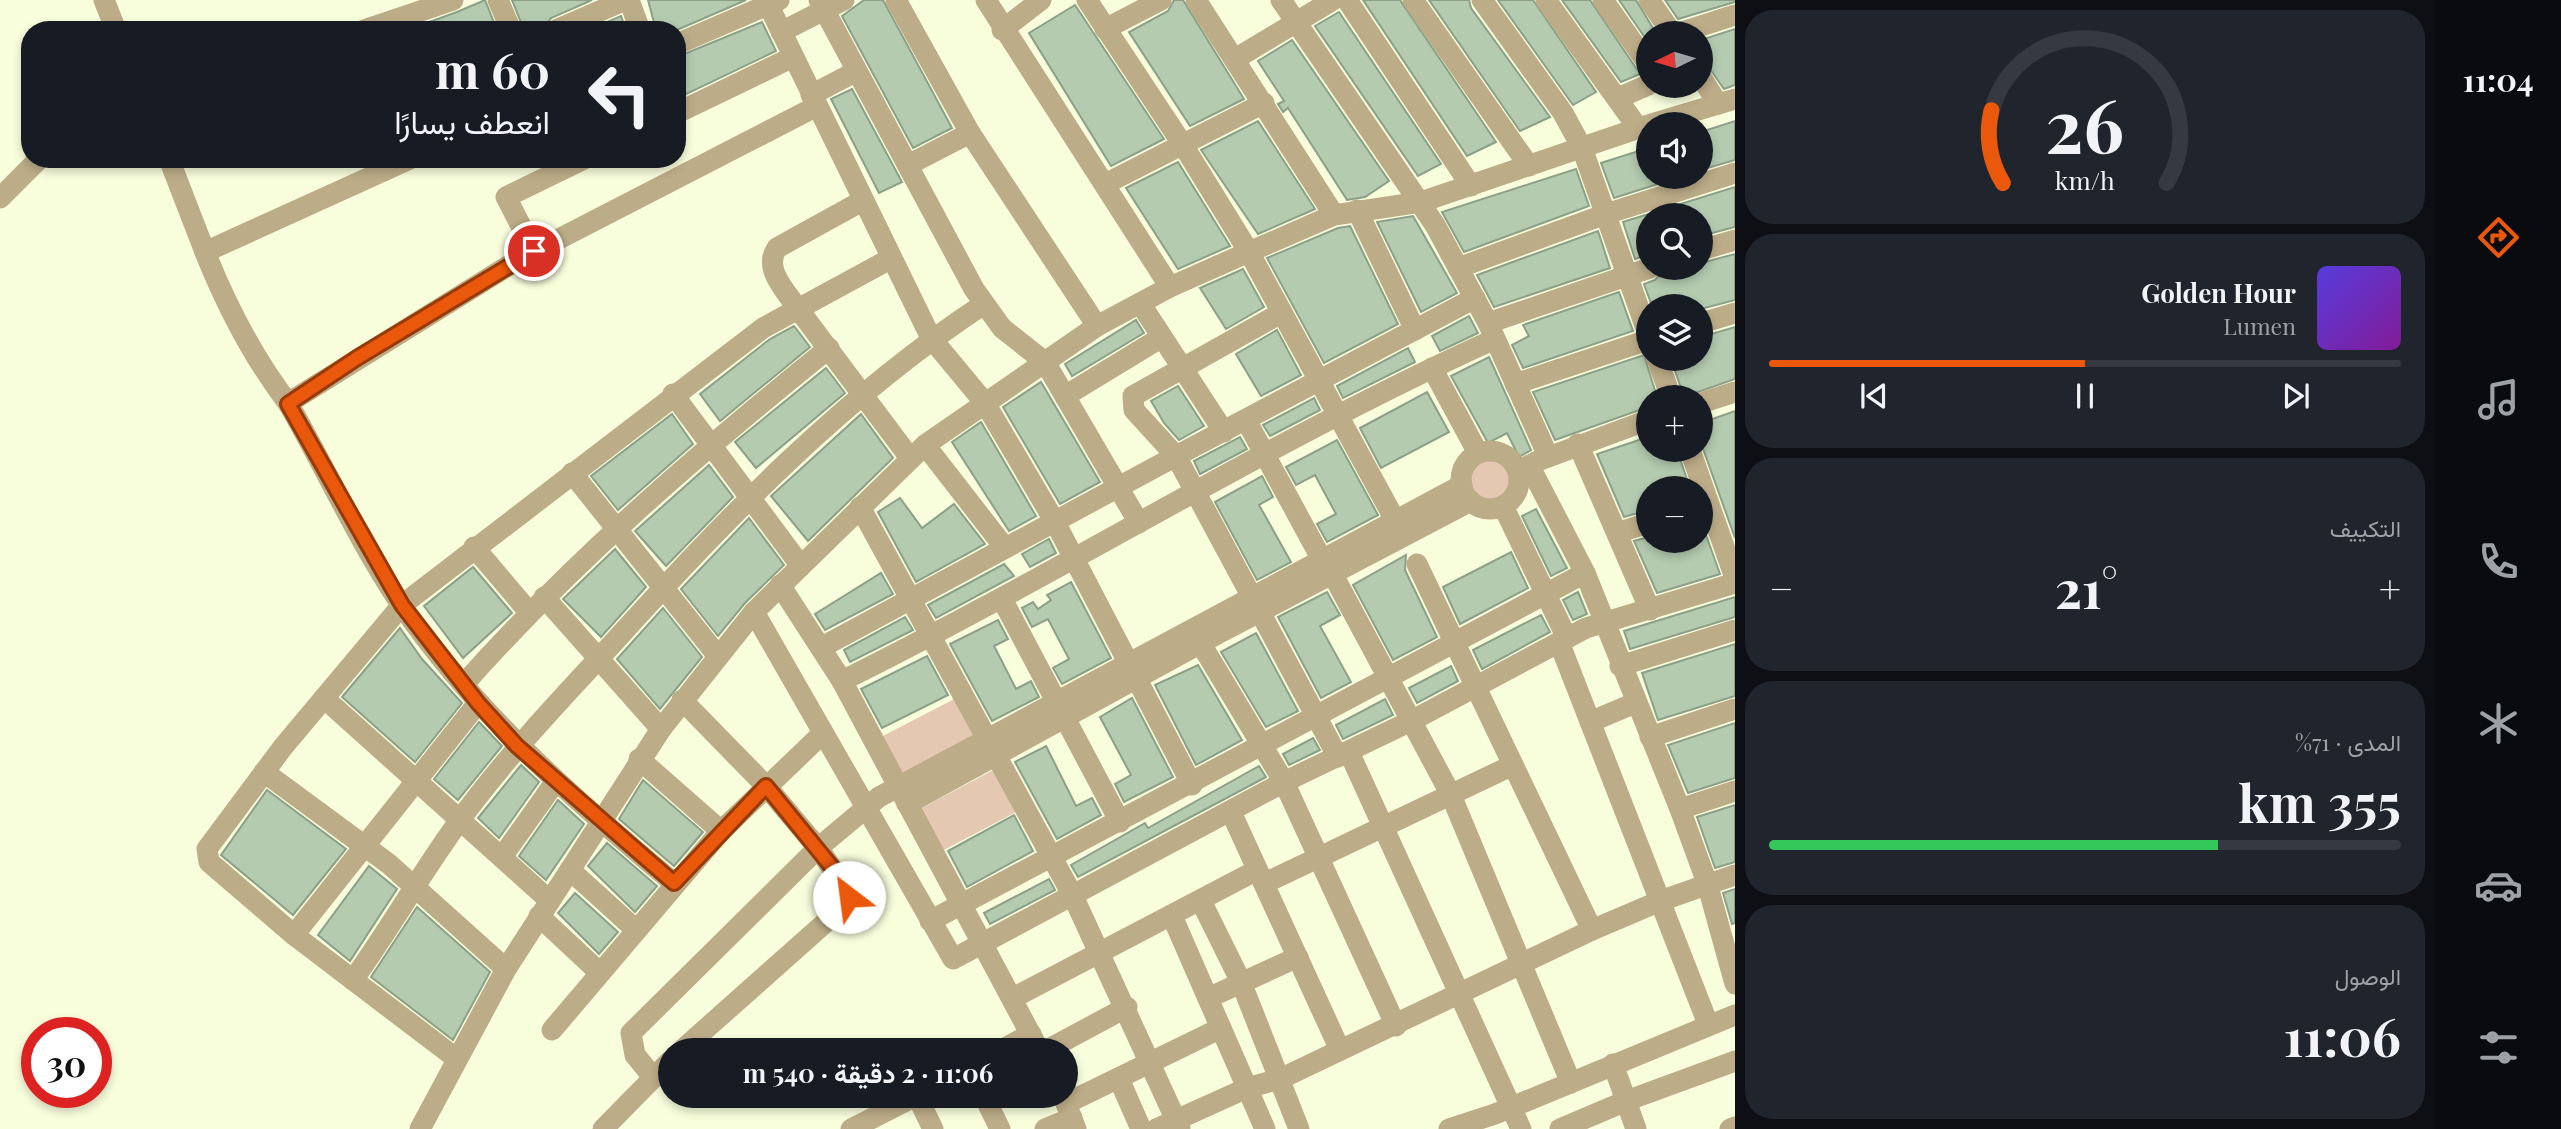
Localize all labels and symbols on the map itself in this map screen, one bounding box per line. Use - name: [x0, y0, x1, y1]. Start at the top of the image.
- north arrow: [1636, 21, 1713, 98]
- pin: [504, 221, 564, 281]
- position arrow: [812, 860, 886, 934]
- speed limit sign: 30: [21, 1017, 112, 1108]

